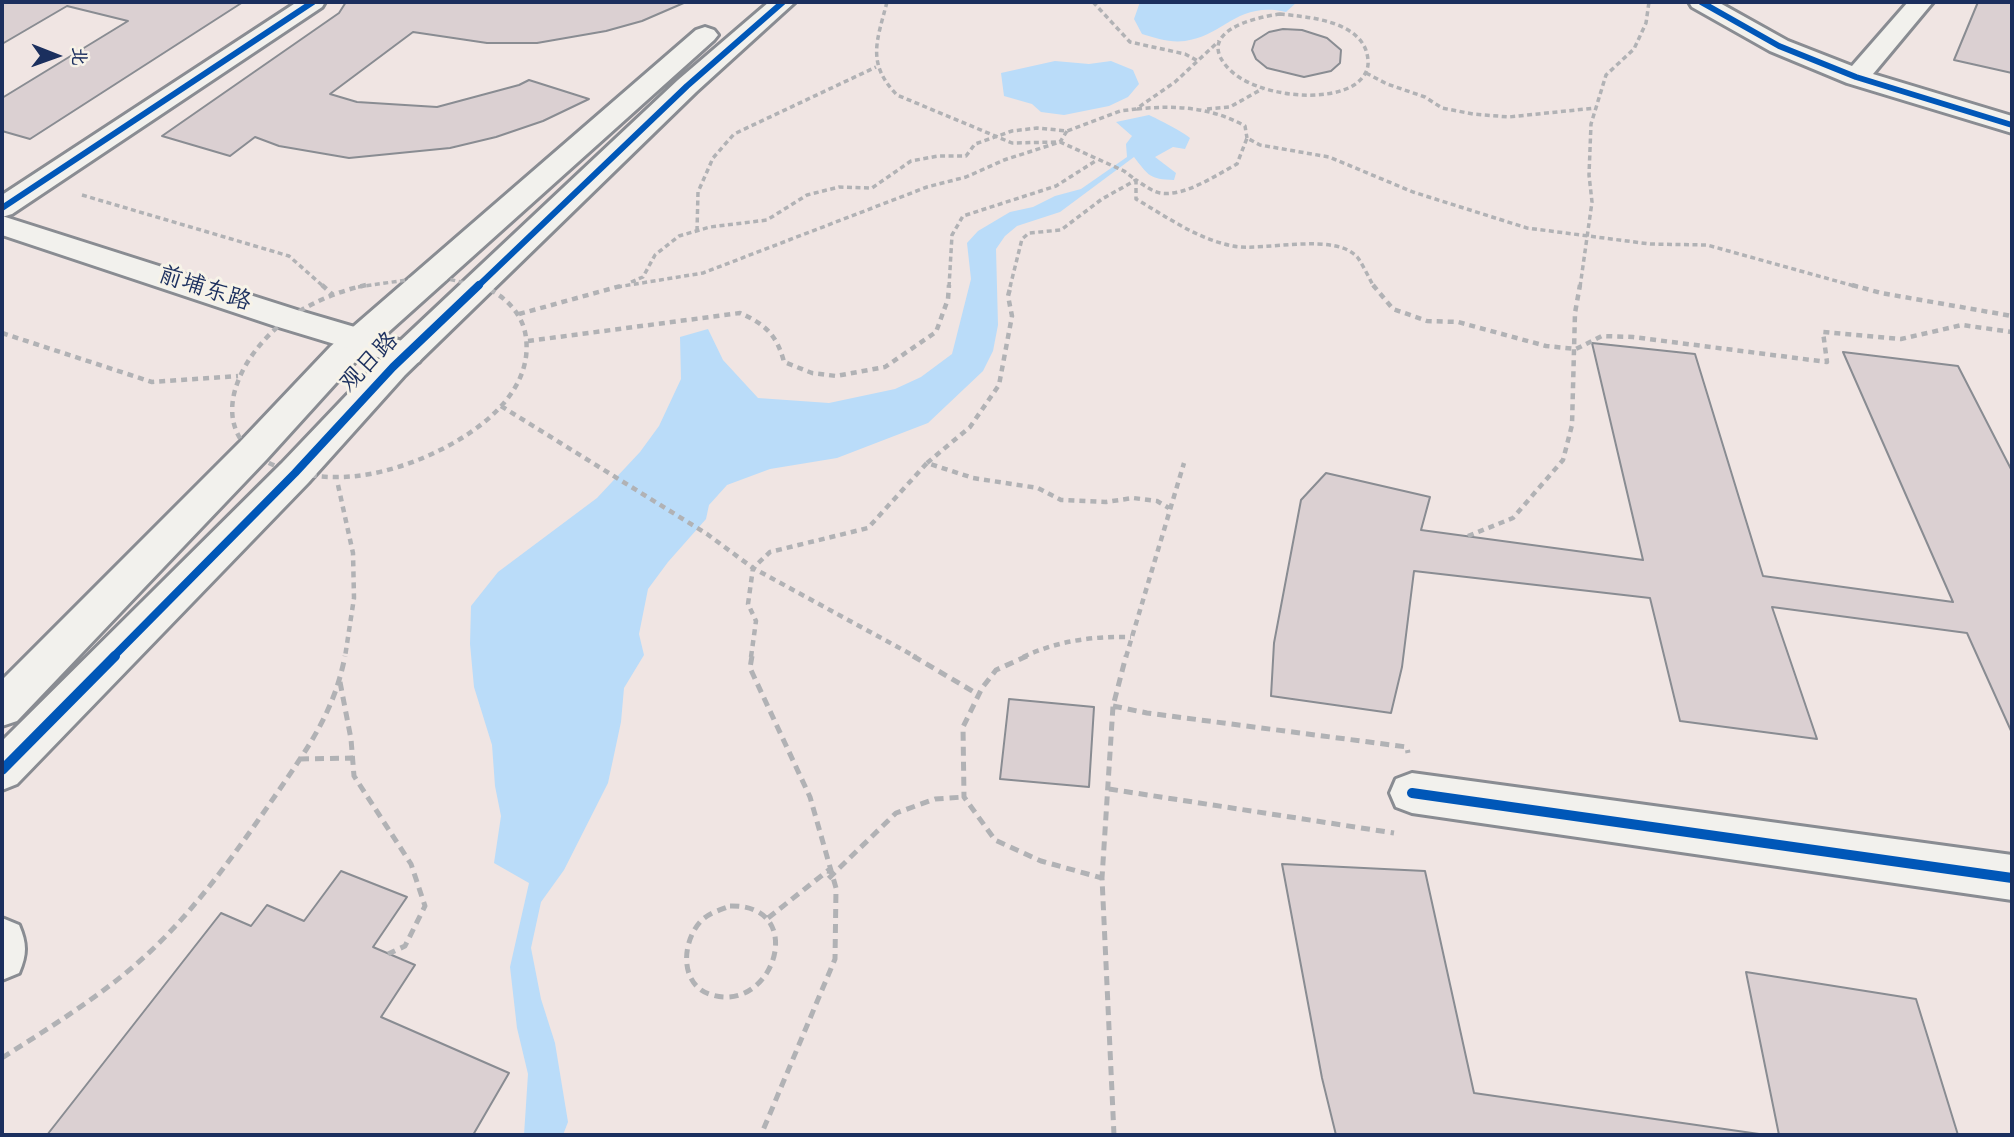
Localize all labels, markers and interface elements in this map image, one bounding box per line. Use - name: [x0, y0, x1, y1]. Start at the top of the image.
- north arrow: [21, 21, 91, 91]
- text: 北: [64, 47, 91, 66]
- street label: 前埔东路: [154, 262, 254, 320]
- street label: 观日路: [336, 328, 406, 400]

